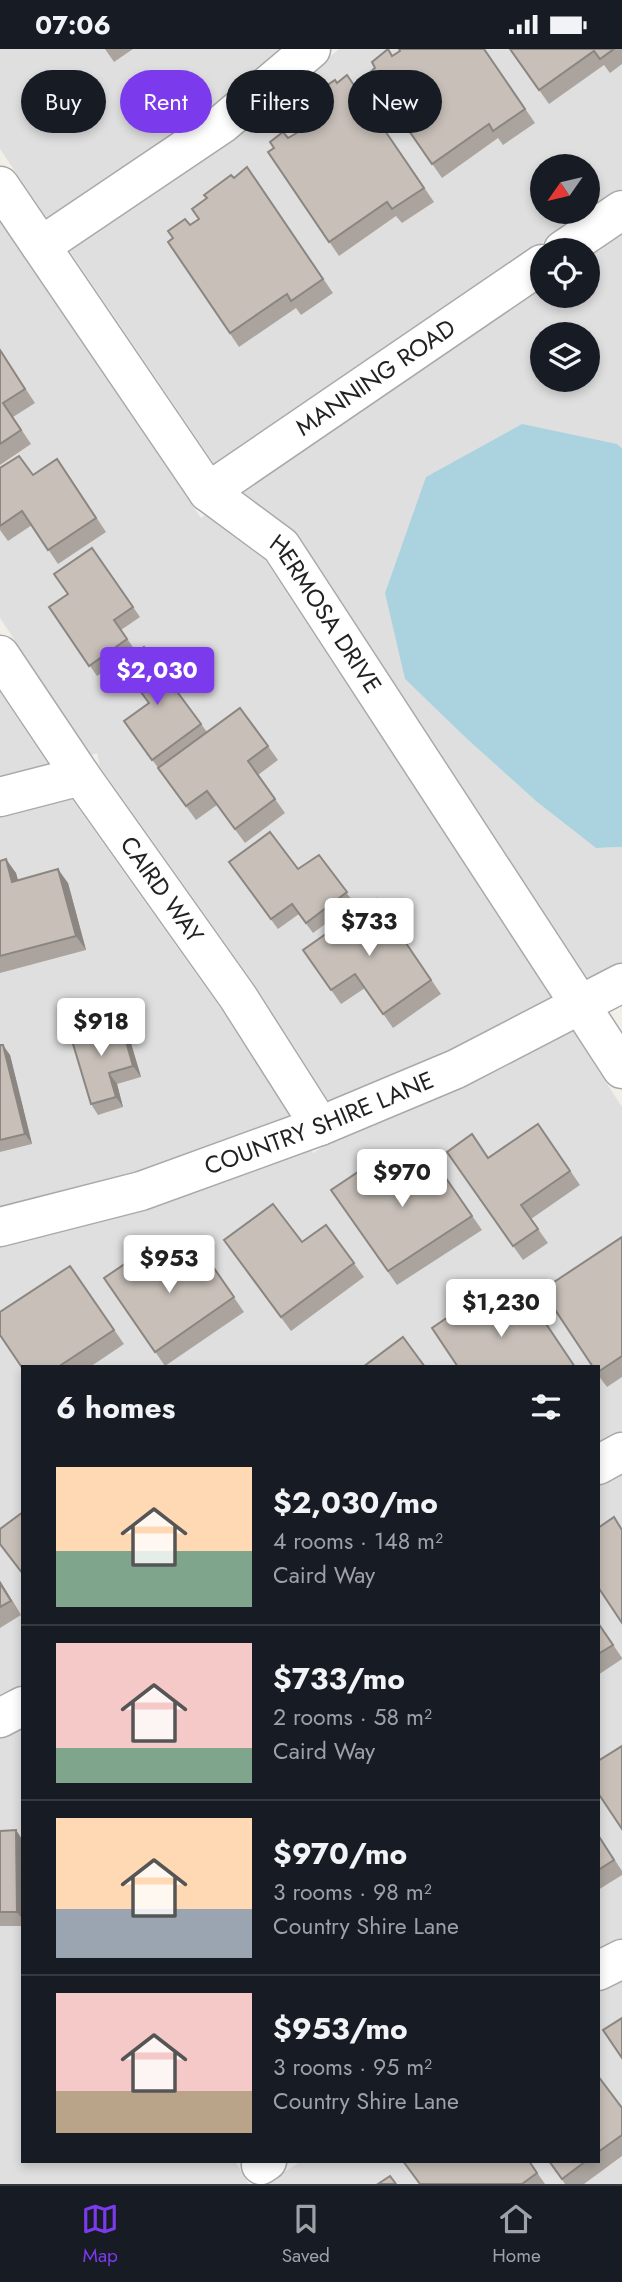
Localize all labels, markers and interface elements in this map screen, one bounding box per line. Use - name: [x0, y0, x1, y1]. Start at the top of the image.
- text: 07:06: [35, 6, 111, 44]
- chip: Buy: [21, 70, 106, 133]
- chip: Rent: [120, 70, 212, 133]
- chip: Filters: [226, 70, 334, 133]
- chip: New: [348, 70, 442, 133]
- north arrow: [530, 154, 600, 224]
- map controls: [530, 154, 600, 392]
- button: locate: [530, 238, 600, 308]
- street label: MANNING ROAD: [288, 310, 462, 444]
- button: layers: [530, 322, 600, 392]
- street label: HERMOSA DRIVE: [263, 525, 390, 700]
- pin: $2,030: [100, 647, 214, 707]
- text: $2,030: [116, 653, 198, 687]
- street label: CAIRD WAY: [112, 829, 213, 950]
- pin: $733: [328, 899, 410, 958]
- text: $733: [341, 904, 397, 938]
- pin: $918: [60, 999, 142, 1058]
- text: $918: [73, 1004, 129, 1038]
- street label: COUNTRY SHIRE LANE: [199, 1062, 439, 1184]
- pin: $970: [361, 1149, 443, 1209]
- text: $970: [373, 1155, 431, 1189]
- pin: $953: [128, 1235, 210, 1295]
- text: $953: [140, 1241, 198, 1275]
- pin: $1,230: [444, 1279, 558, 1339]
- text: $1,230: [462, 1285, 540, 1319]
- text: 6 homes: [56, 1386, 175, 1429]
- icon: filters: [527, 1388, 565, 1426]
- text: $2,030/mo: [273, 1481, 438, 1524]
- icon: home: [112, 1495, 196, 1579]
- text: 4 rooms · 148 m²: [273, 1524, 443, 1558]
- text: Caird Way: [273, 1558, 375, 1592]
- text: $733/mo: [273, 1657, 405, 1700]
- icon: home: [112, 1671, 196, 1755]
- text: 2 rooms · 58 m²: [273, 1700, 432, 1734]
- text: Caird Way: [273, 1734, 375, 1768]
- text: $970/mo: [273, 1832, 407, 1875]
- icon: home: [112, 1846, 196, 1930]
- text: 3 rooms · 98 m²: [273, 1875, 432, 1909]
- text: Country Shire Lane: [273, 1909, 459, 1943]
- text: $953/mo: [273, 2007, 408, 2050]
- icon: home: [112, 2021, 196, 2105]
- text: 3 rooms · 95 m²: [273, 2050, 432, 2084]
- text: Country Shire Lane: [273, 2084, 459, 2118]
- tab: Map: [81, 2200, 119, 2269]
- tab: Saved: [282, 2200, 330, 2269]
- tab: Home: [492, 2200, 541, 2269]

